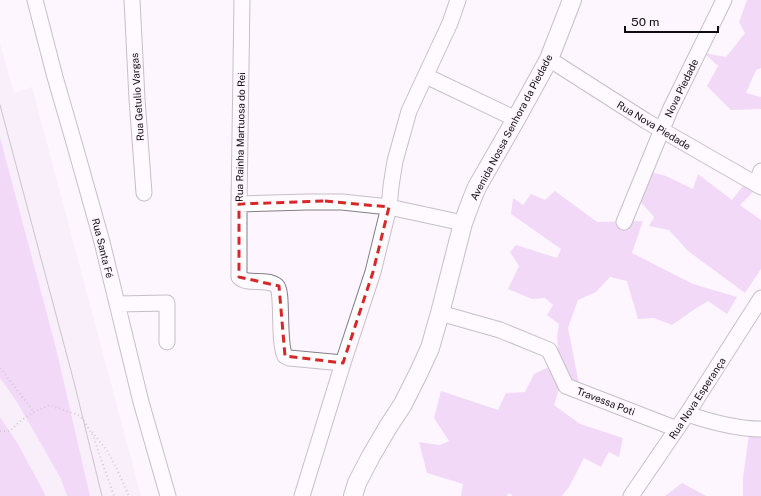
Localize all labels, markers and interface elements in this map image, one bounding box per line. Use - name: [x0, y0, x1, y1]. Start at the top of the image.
- scale bar: [625, 8, 718, 34]
- text: 50 m: [631, 15, 659, 29]
- street label: Avenida Nossa Senhora da Piedade: [467, 52, 555, 202]
- street label: Rua Getulio Vargas: [128, 53, 146, 141]
- street label: Nova Piedade: [662, 57, 700, 119]
- street label: Rua Rainha Martuosa do Rei: [233, 72, 247, 202]
- street label: Rua Nova Piedade: [615, 98, 693, 152]
- street label: Rua Santa Fé: [90, 217, 116, 280]
- street label: Rua Nova Esperança: [666, 355, 728, 441]
- street label: Travessa Poti: [575, 384, 637, 418]

